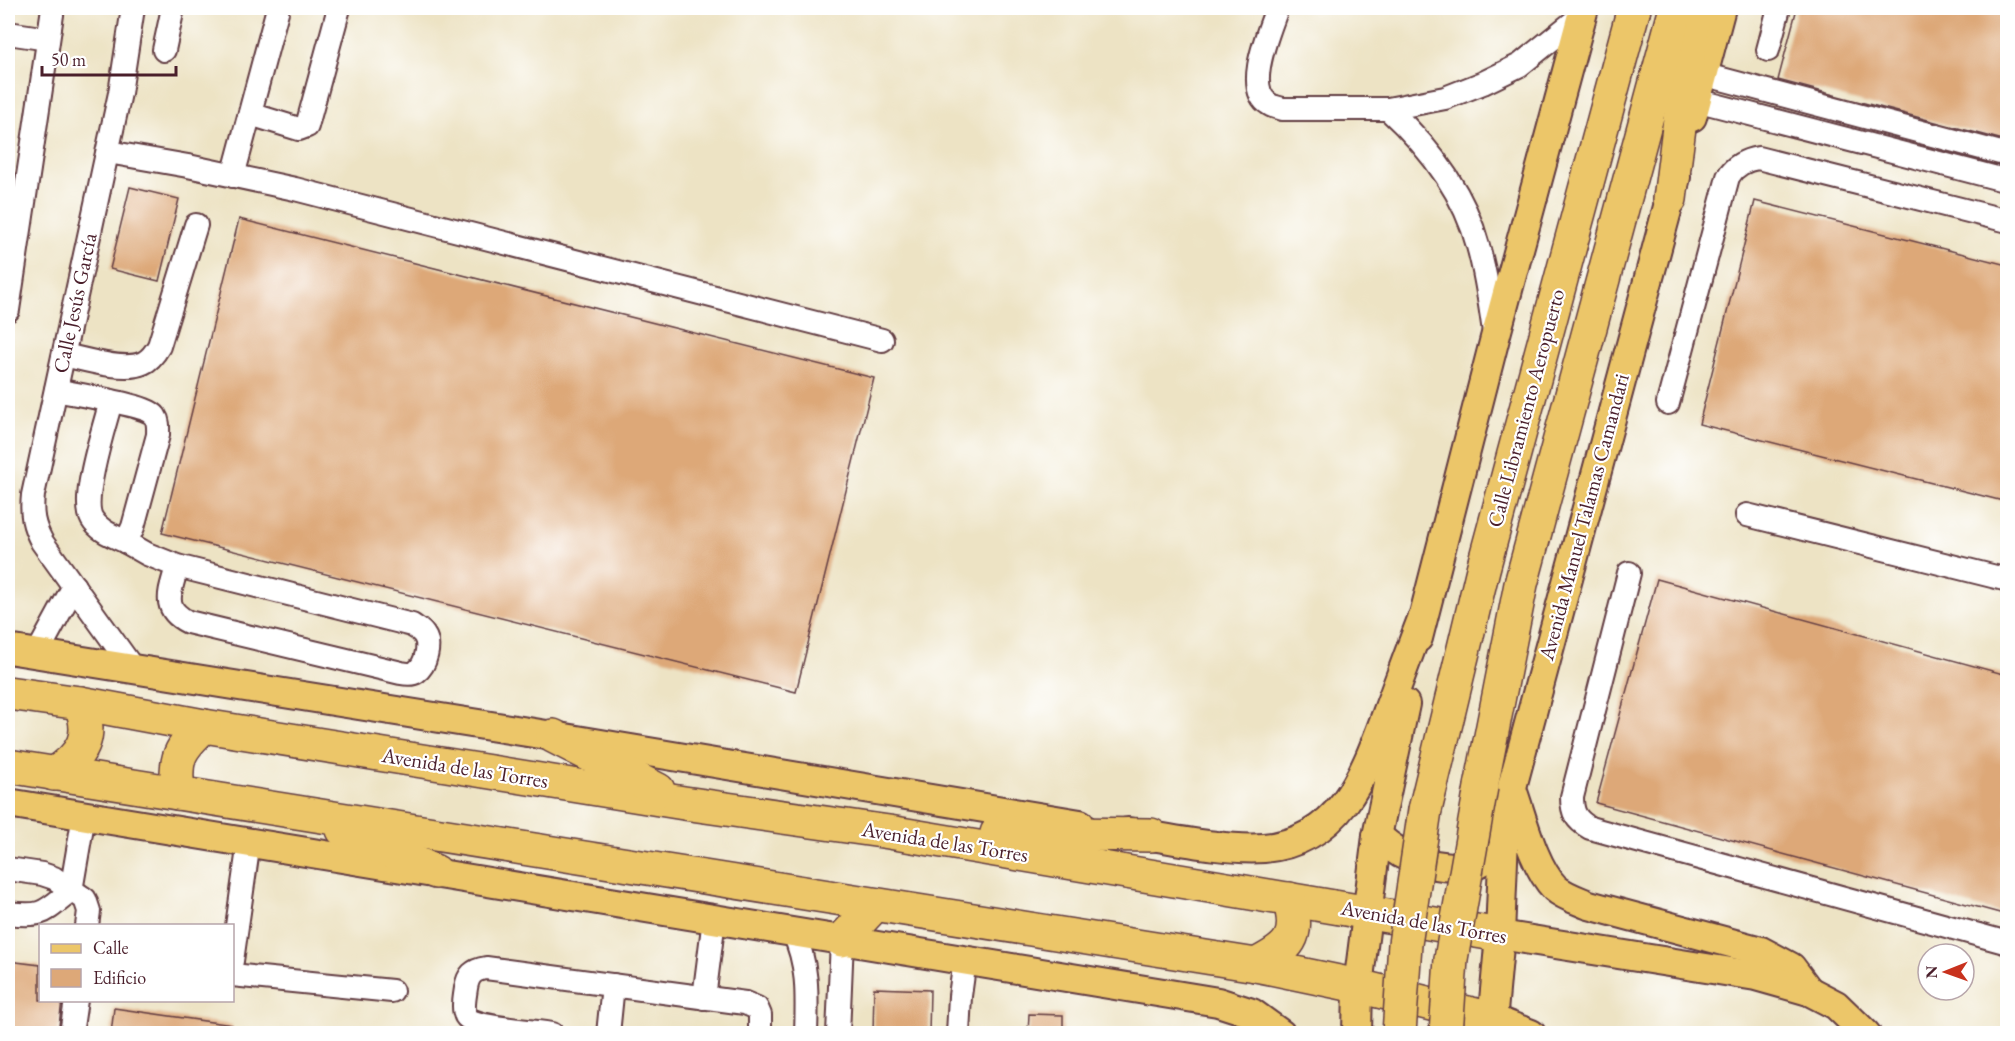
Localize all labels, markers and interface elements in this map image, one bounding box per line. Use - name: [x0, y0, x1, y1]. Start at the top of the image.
- scale bar: [42, 39, 176, 77]
- text: 50 m: [51, 48, 86, 71]
- street label: Calle Jesús García: [46, 230, 103, 375]
- street label: Calle Libramiento Aeropuerto: [1481, 286, 1570, 530]
- street label: Avenida Manuel Talamas Camandari: [1532, 371, 1635, 664]
- street label: Avenida de las Torres: [379, 741, 550, 794]
- street label: Avenida de las Torres: [859, 815, 1030, 868]
- street label: Avenida de las Torres: [1338, 893, 1509, 949]
- legend: [39, 924, 234, 1002]
- text: Calle: [93, 936, 129, 959]
- north arrow: [1916, 942, 1976, 1002]
- text: Edificio: [93, 966, 146, 989]
- text: N: [1921, 966, 1942, 979]

